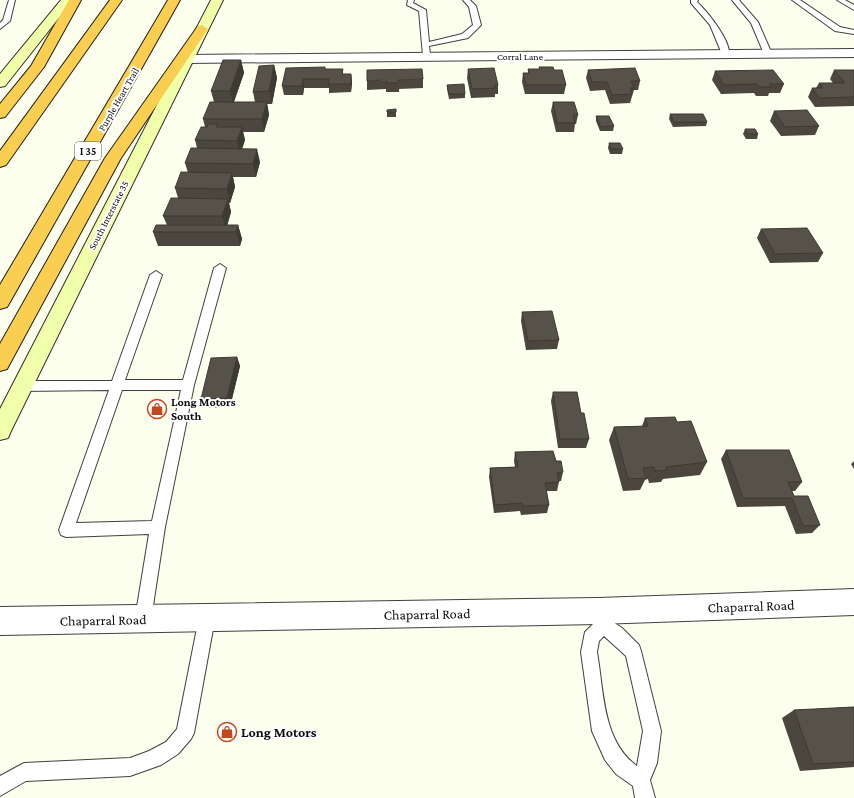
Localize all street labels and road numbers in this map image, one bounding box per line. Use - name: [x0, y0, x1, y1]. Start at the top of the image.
- street label: Corral Lane: [497, 51, 544, 62]
- street label: Purple Heart Trail: [96, 65, 141, 133]
- road number: I 35: [75, 142, 101, 160]
- street label: South Interstate 35: [86, 179, 131, 251]
- street label: Chaparral Road: [707, 596, 795, 616]
- street label: Chaparral Road: [383, 605, 471, 623]
- street label: Chaparral Road: [59, 611, 147, 629]

